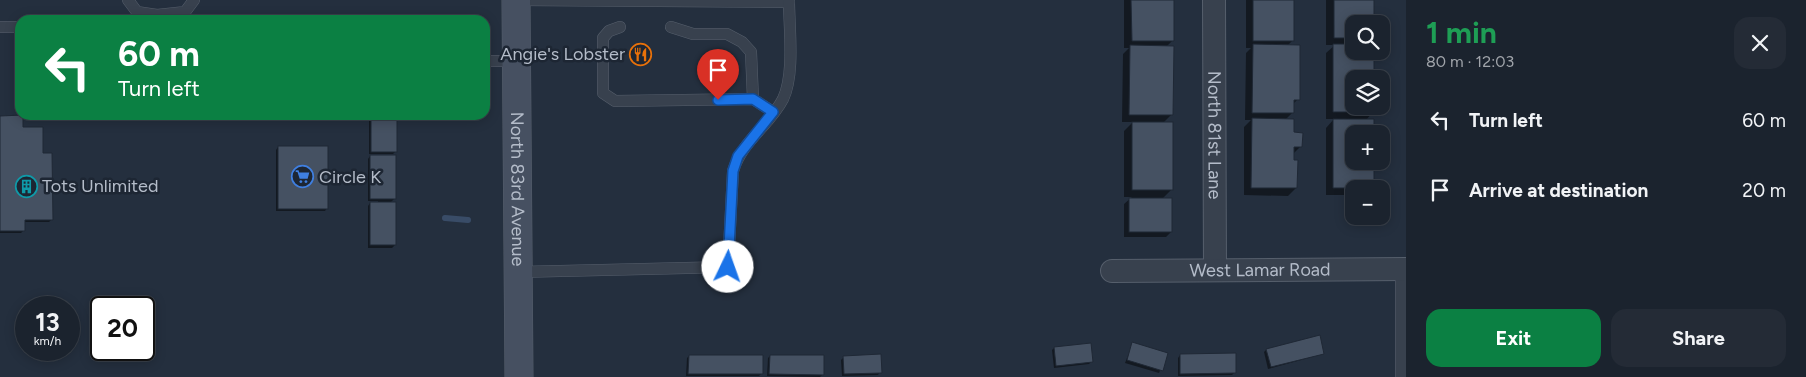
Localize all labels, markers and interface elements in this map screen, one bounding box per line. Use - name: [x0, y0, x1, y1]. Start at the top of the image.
- text: 1 min: [1426, 14, 1497, 51]
- map controls: [1345, 15, 1390, 225]
- button: search: [1345, 15, 1390, 60]
- button: close: [1734, 17, 1786, 69]
- text: 60 m: [118, 33, 200, 75]
- icon: left: [35, 35, 100, 100]
- restaurant icon: Angie's Lobster: [629, 42, 653, 66]
- place label: Angie's Lobster: [500, 43, 625, 65]
- pin: [697, 49, 739, 100]
- text: 80 m · 12:03: [1426, 52, 1514, 71]
- icon: arrive: [704, 56, 732, 84]
- button: layers: [1345, 70, 1390, 115]
- street label: North 81st Lane: [1203, 71, 1226, 199]
- text: Turn left: [118, 75, 200, 102]
- icon: left: [1426, 106, 1454, 134]
- text: Turn left: [1469, 109, 1543, 132]
- text: 60 m: [1742, 109, 1786, 132]
- street label: North 83rd Avenue: [506, 112, 529, 267]
- button: +: [1345, 125, 1390, 170]
- supermarket icon: Circle K: [291, 165, 315, 189]
- place label: Circle K: [319, 166, 381, 188]
- building icon: Tots Unlimited: [14, 174, 38, 198]
- place label: Tots Unlimited: [42, 175, 158, 197]
- icon: arrive: [1426, 176, 1454, 204]
- text: Arrive at destination: [1469, 179, 1648, 202]
- text: 20 m: [1742, 179, 1786, 202]
- button: −: [1345, 180, 1390, 225]
- position arrow: [701, 240, 753, 292]
- street label: West Lamar Road: [1189, 259, 1331, 281]
- speed limit sign: 20: [90, 296, 155, 361]
- text: 13: [35, 307, 60, 337]
- button: Exit: [1426, 309, 1601, 367]
- button: Share: [1611, 309, 1786, 367]
- text: km/h: [34, 334, 61, 348]

